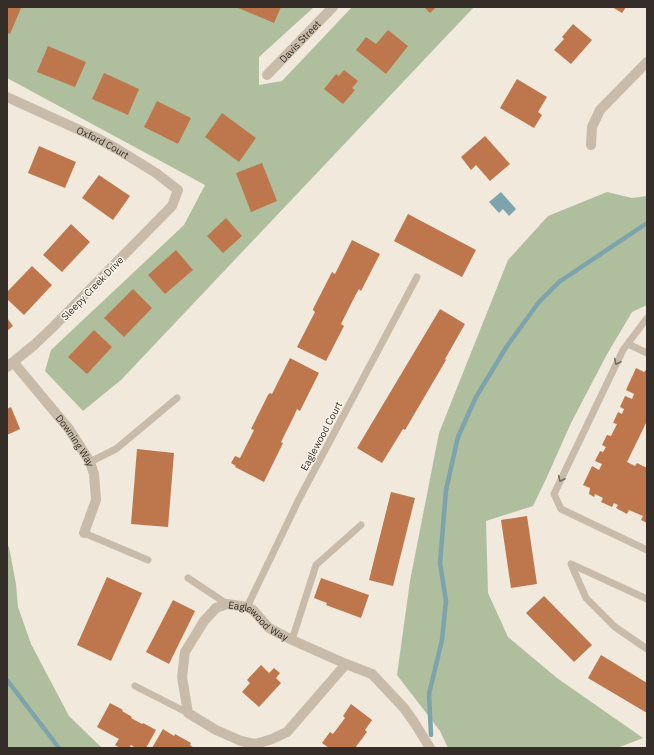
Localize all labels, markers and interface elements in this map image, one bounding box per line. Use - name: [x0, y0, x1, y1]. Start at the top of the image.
- street label: Davis Street: [277, 17, 324, 66]
- street label: Oxford Court: [74, 124, 132, 162]
- street label: Sleepy Creek Drive: [58, 253, 127, 323]
- one-way arrow: [614, 357, 622, 365]
- street label: Eaglewood Court: [298, 399, 345, 473]
- street label: Downing Way: [53, 412, 97, 468]
- one-way arrow: [558, 475, 566, 482]
- street label: Eaglewood Way: [227, 598, 291, 644]

